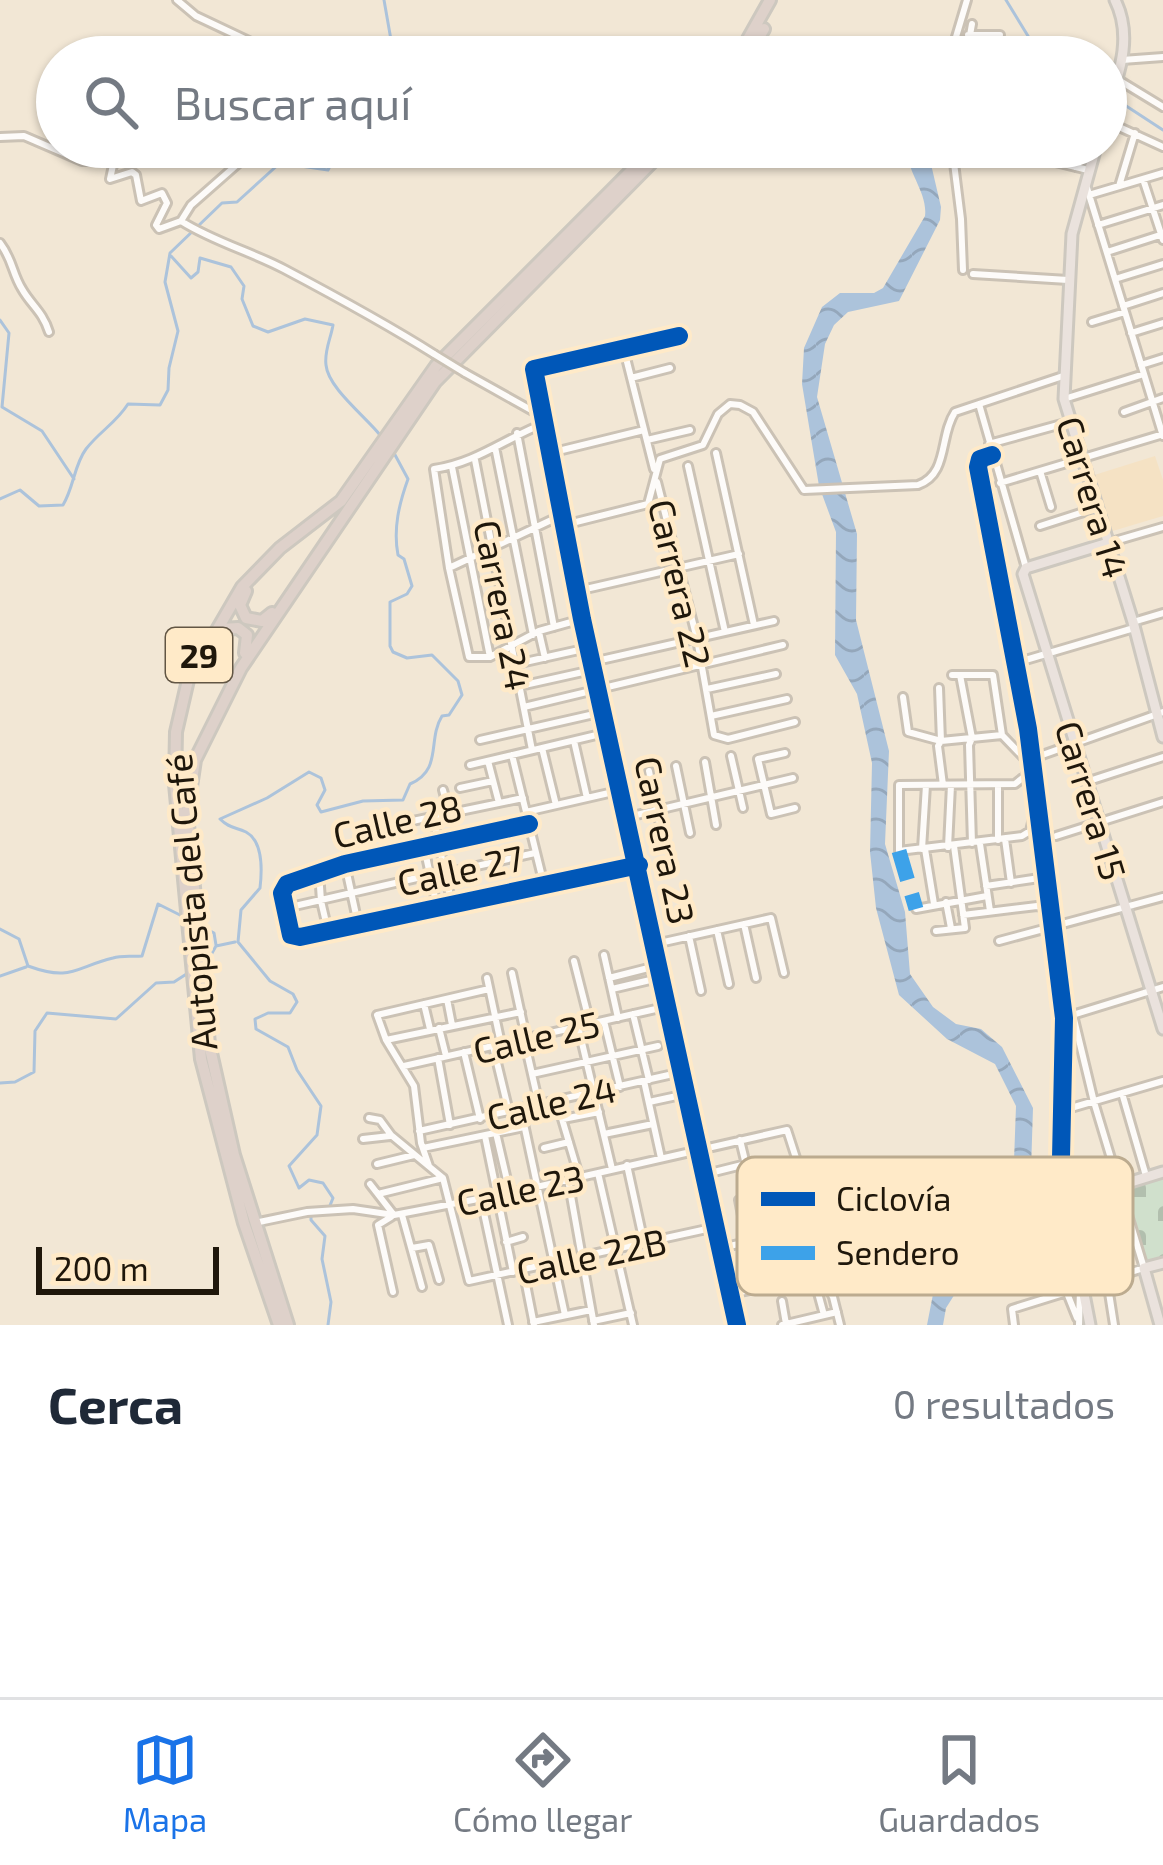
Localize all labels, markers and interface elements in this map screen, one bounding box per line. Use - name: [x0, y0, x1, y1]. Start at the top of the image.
- search box: [36, 36, 1127, 168]
- icon: search: [78, 69, 144, 135]
- text: Buscar aquí: [174, 75, 411, 129]
- street label: Carrera 14: [1049, 411, 1139, 583]
- street label: Carrera 22: [641, 495, 721, 671]
- street label: Carrera 24: [466, 516, 542, 694]
- road number: 29: [166, 628, 232, 682]
- street label: Carrera 15: [1047, 715, 1137, 885]
- street label: Autopista del Café: [156, 752, 224, 1052]
- street label: Carrera 23: [627, 752, 705, 928]
- street label: Calle 28: [328, 784, 466, 856]
- street label: Calle 27: [393, 835, 527, 903]
- street label: Calle 25: [469, 1001, 603, 1071]
- street label: Calle 24: [482, 1066, 620, 1138]
- street label: Calle 23: [452, 1155, 588, 1223]
- legend: [737, 1157, 1133, 1295]
- text: Ciclovía: [836, 1178, 951, 1218]
- street label: Calle 22B: [512, 1218, 670, 1292]
- text: Sendero: [836, 1232, 960, 1272]
- scale bar: [36, 1241, 219, 1294]
- text: 200 m: [54, 1248, 149, 1288]
- text: Cerca: [48, 1373, 183, 1434]
- text: 0 resultados: [893, 1380, 1115, 1427]
- tab: Mapa: [123, 1727, 207, 1839]
- tab: Cómo llegar: [453, 1727, 632, 1839]
- tab: Guardados: [878, 1727, 1040, 1839]

